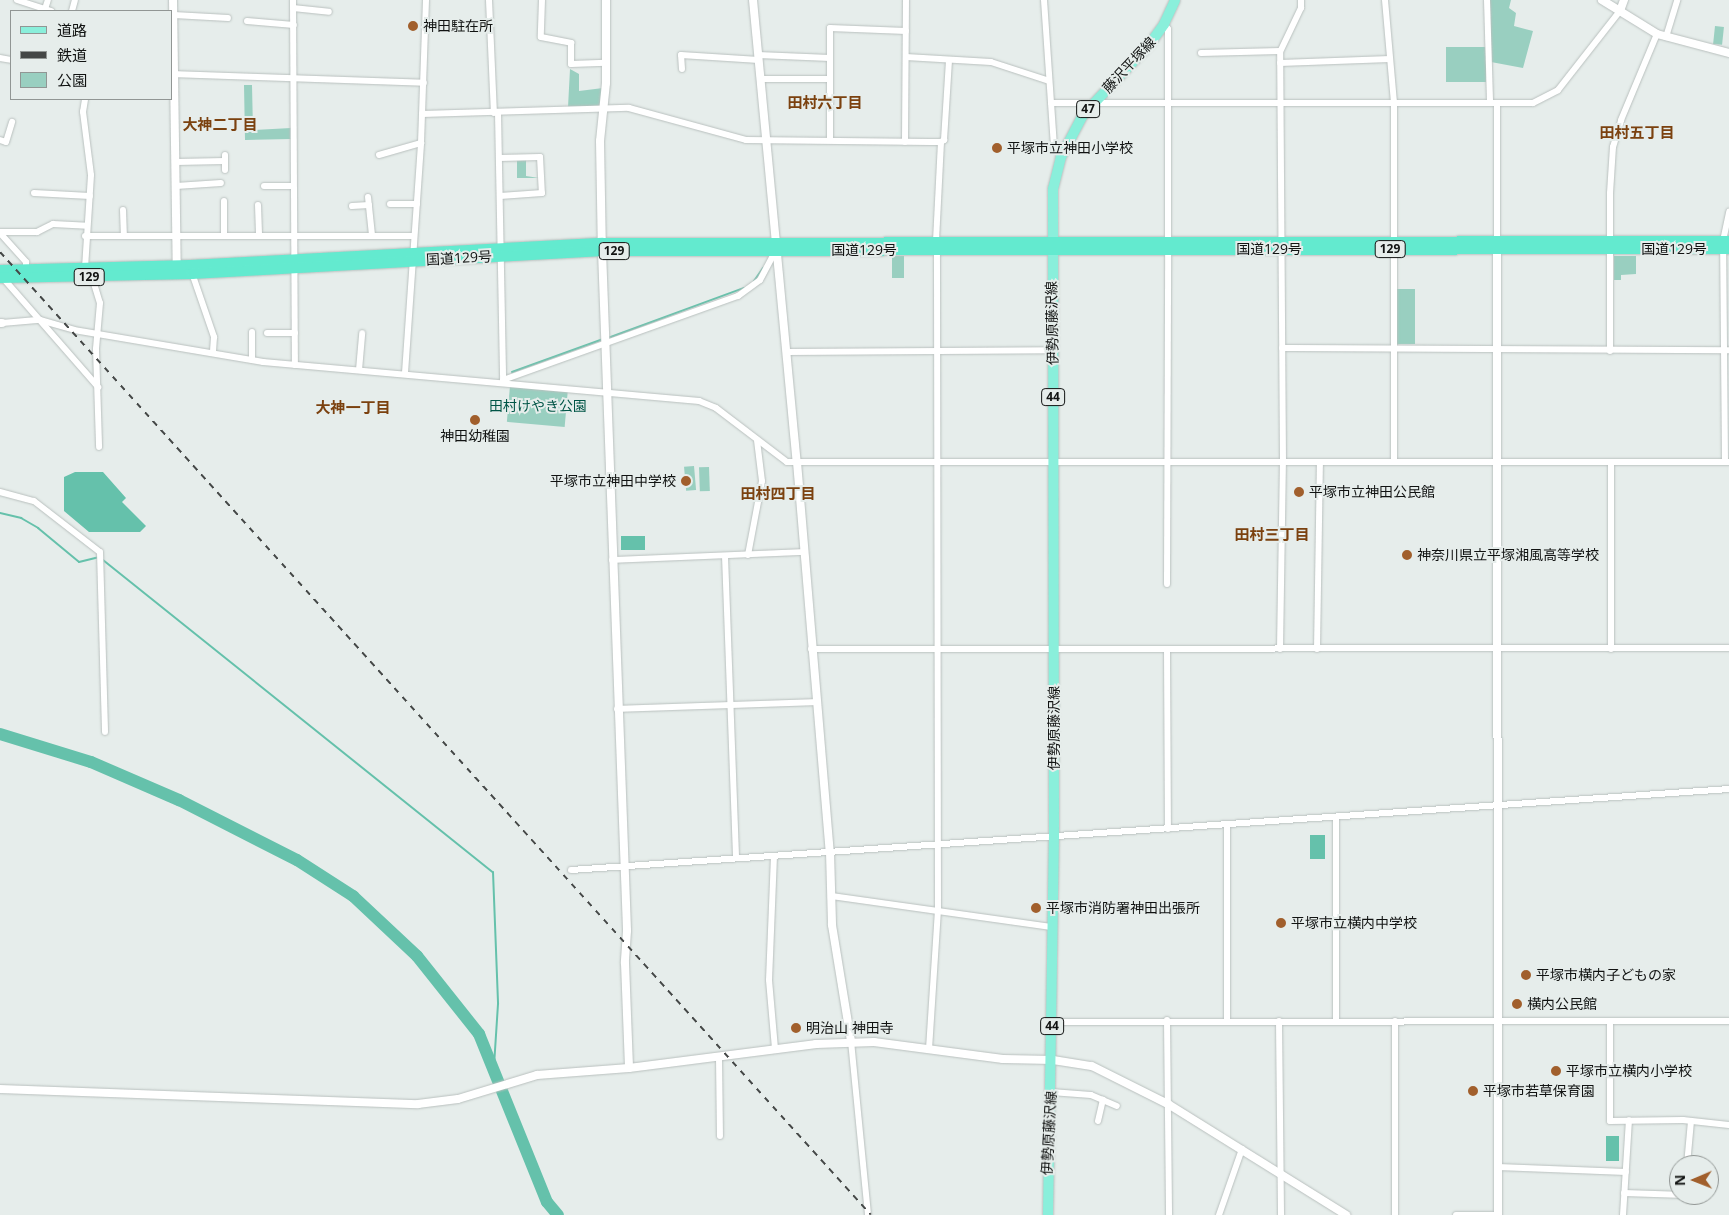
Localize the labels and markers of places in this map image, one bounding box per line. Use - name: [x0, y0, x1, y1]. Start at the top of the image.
- place label: 神田駐在所: [423, 18, 493, 34]
- marker: 神田駐在所: [407, 20, 419, 32]
- place label: 平塚市立神田小学校: [1007, 140, 1133, 156]
- marker: 平塚市立神田小学校: [991, 142, 1003, 154]
- marker: 神田幼稚園: [469, 414, 481, 426]
- place label: 神田幼稚園: [440, 428, 510, 444]
- place label: 平塚市立神田中学校: [550, 473, 676, 489]
- marker: 平塚市立神田中学校: [680, 475, 692, 487]
- place label: 平塚市立神田公民館: [1309, 484, 1435, 500]
- marker: 平塚市立神田公民館: [1293, 486, 1305, 498]
- place label: 神奈川県立平塚湘風高等学校: [1417, 547, 1599, 563]
- marker: 神奈川県立平塚湘風高等学校: [1401, 549, 1413, 561]
- place label: 平塚市消防署神田出張所: [1046, 900, 1200, 916]
- marker: 平塚市消防署神田出張所: [1030, 902, 1042, 914]
- place label: 平塚市立横内中学校: [1291, 915, 1417, 931]
- marker: 平塚市立横内中学校: [1275, 917, 1287, 929]
- place label: 平塚市横内子どもの家: [1536, 967, 1676, 983]
- marker: 平塚市横内子どもの家: [1520, 969, 1532, 981]
- place label: 横内公民館: [1527, 996, 1597, 1012]
- marker: 横内公民館: [1511, 998, 1523, 1010]
- place label: 明治山 神田寺: [806, 1020, 894, 1036]
- marker: 明治山 神田寺: [790, 1022, 802, 1034]
- place label: 平塚市立横内小学校: [1566, 1063, 1692, 1079]
- marker: 平塚市立横内小学校: [1550, 1065, 1562, 1077]
- place label: 平塚市若草保育園: [1483, 1083, 1595, 1099]
- marker: 平塚市若草保育園: [1467, 1085, 1479, 1097]

